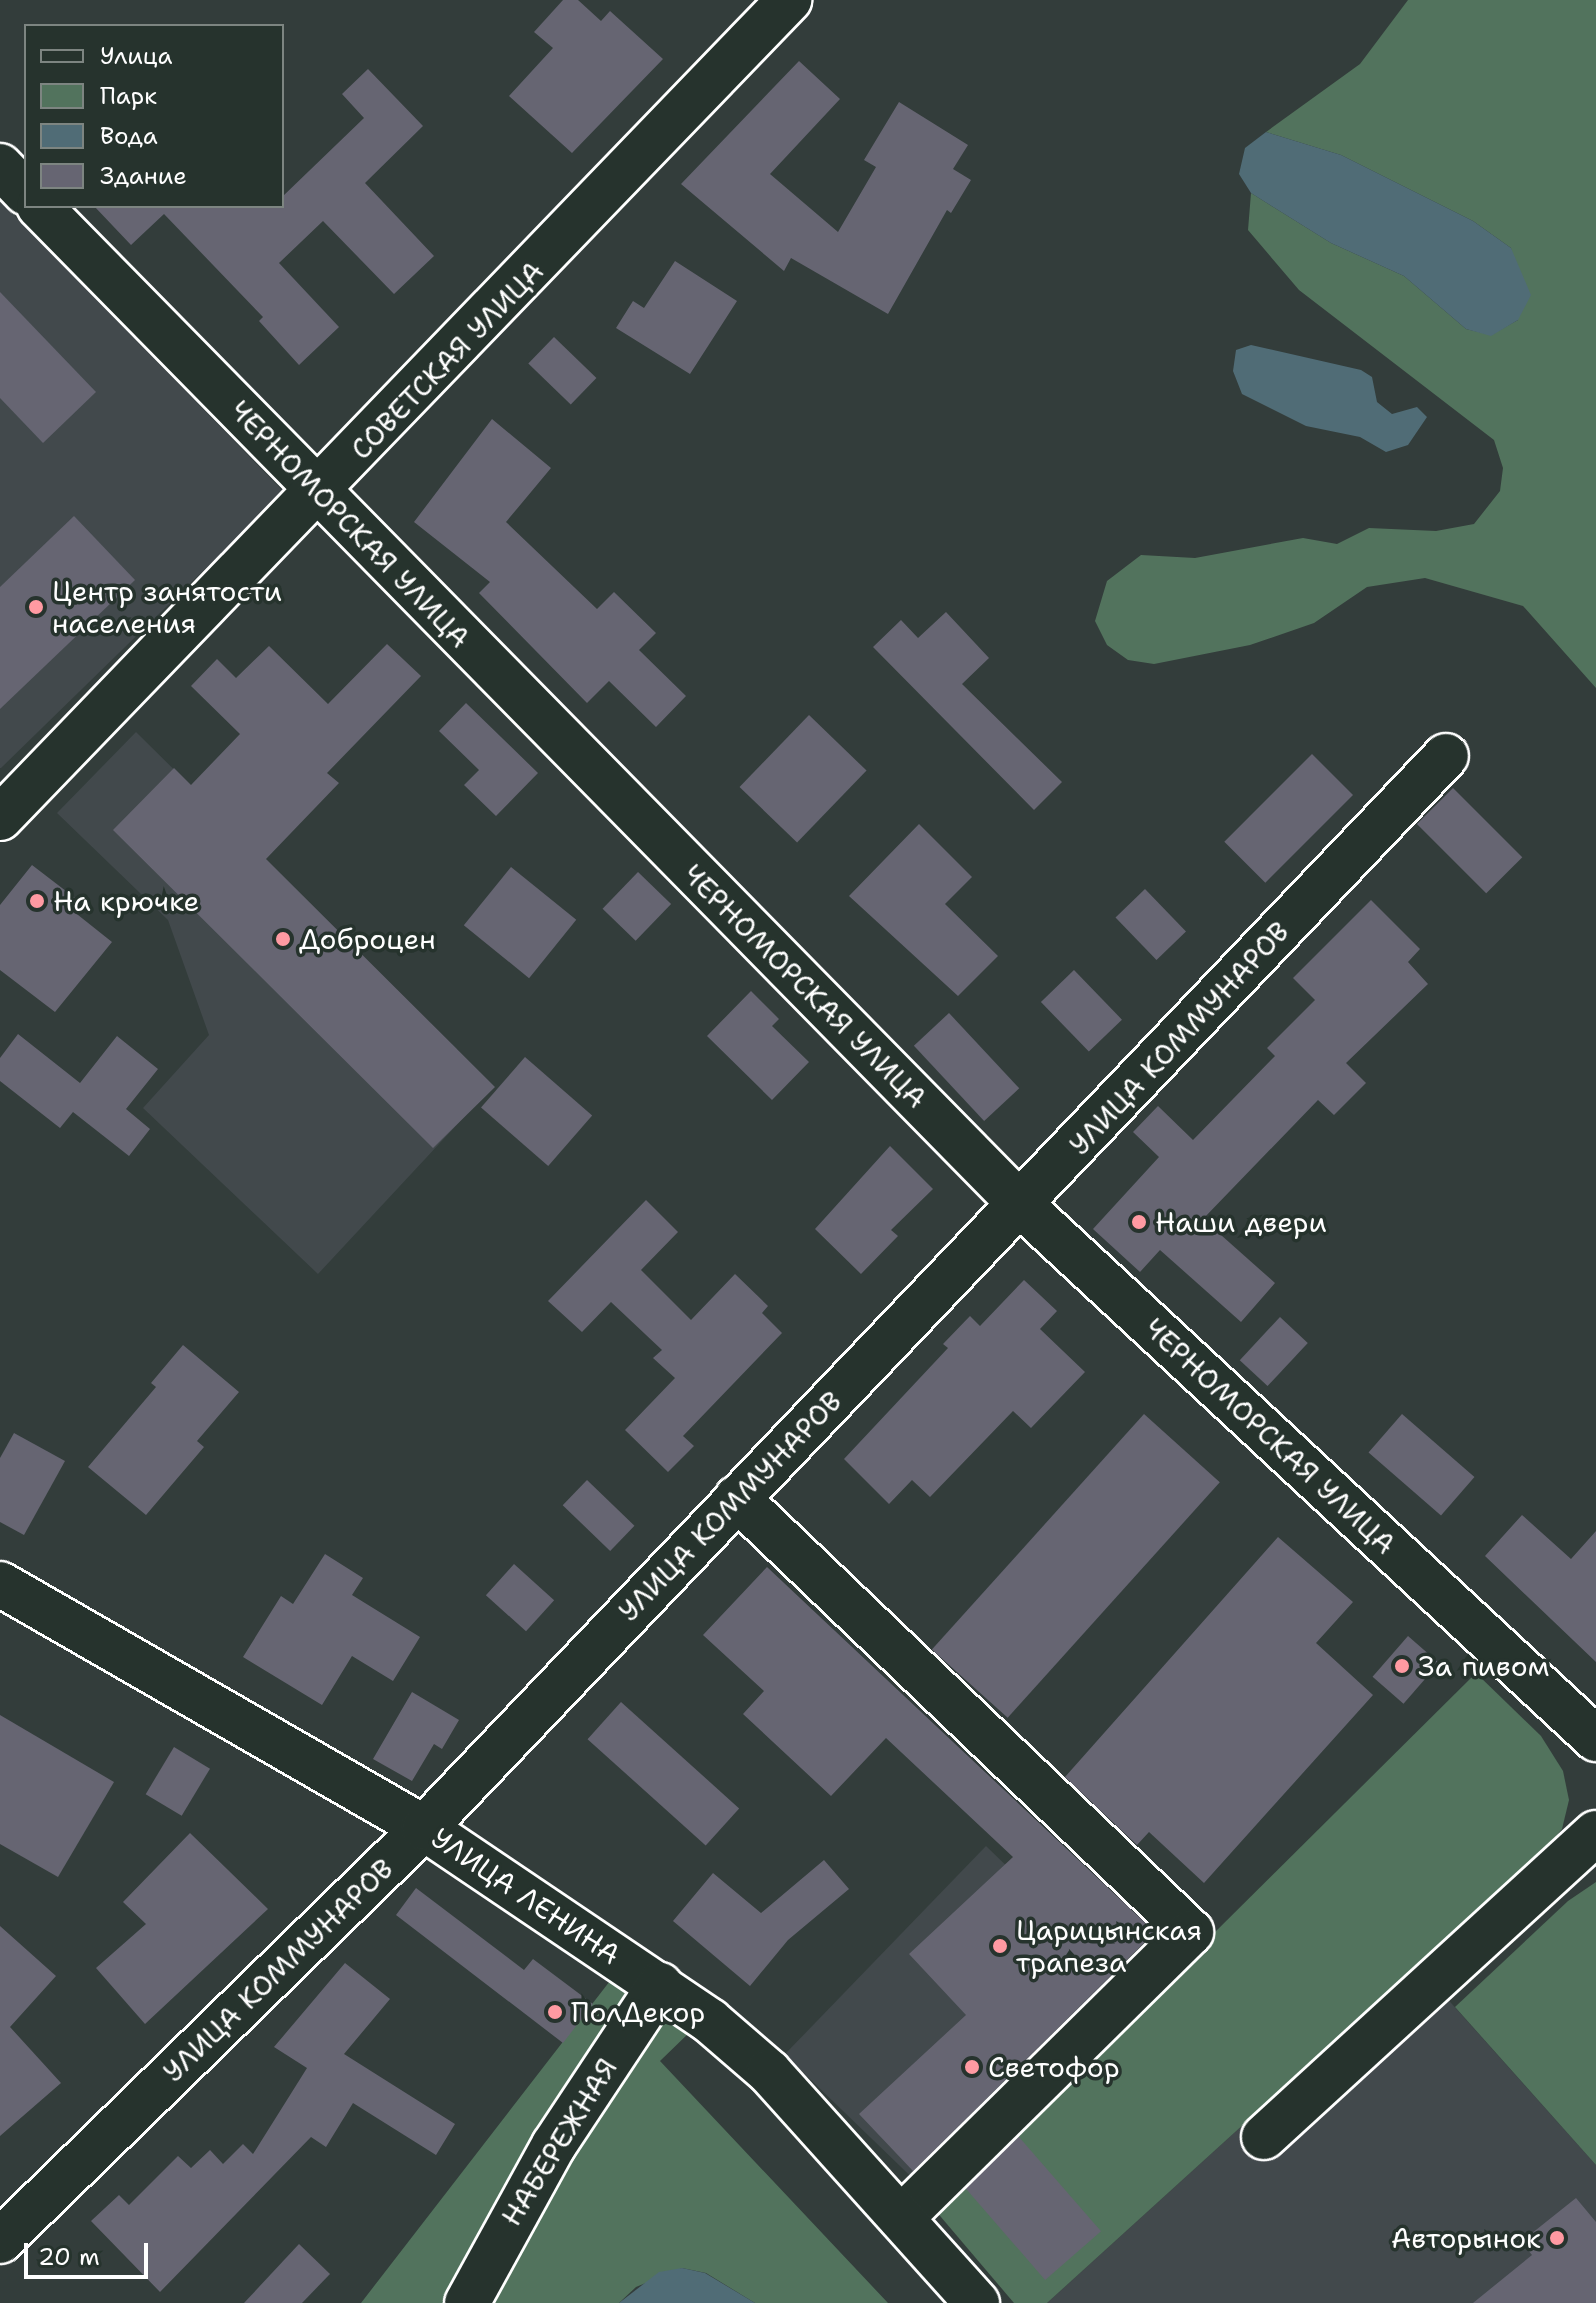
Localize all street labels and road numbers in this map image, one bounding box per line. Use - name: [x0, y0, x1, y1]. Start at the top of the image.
- street label: СОВЕТСКАЯ УЛИЦА: [344, 254, 550, 466]
- street label: ЧЕРНОМОРСКАЯ УЛИЦА: [223, 393, 477, 655]
- street label: ЧЕРНОМОРСКАЯ УЛИЦА: [676, 857, 934, 1115]
- street label: УЛИЦА КОММУНАРОВ: [1062, 914, 1296, 1162]
- street label: ЧЕРНОМОРСКАЯ УЛИЦА: [1138, 1311, 1402, 1561]
- street label: УЛИЦА КОММУНАРОВ: [611, 1384, 849, 1628]
- street label: УЛИЦА ЛЕНИНА: [425, 1821, 627, 1971]
- street label: УЛИЦА КОММУНАРОВ: [156, 1851, 400, 2089]
- street label: НАБЕРЕЖНАЯ: [494, 2052, 624, 2232]

